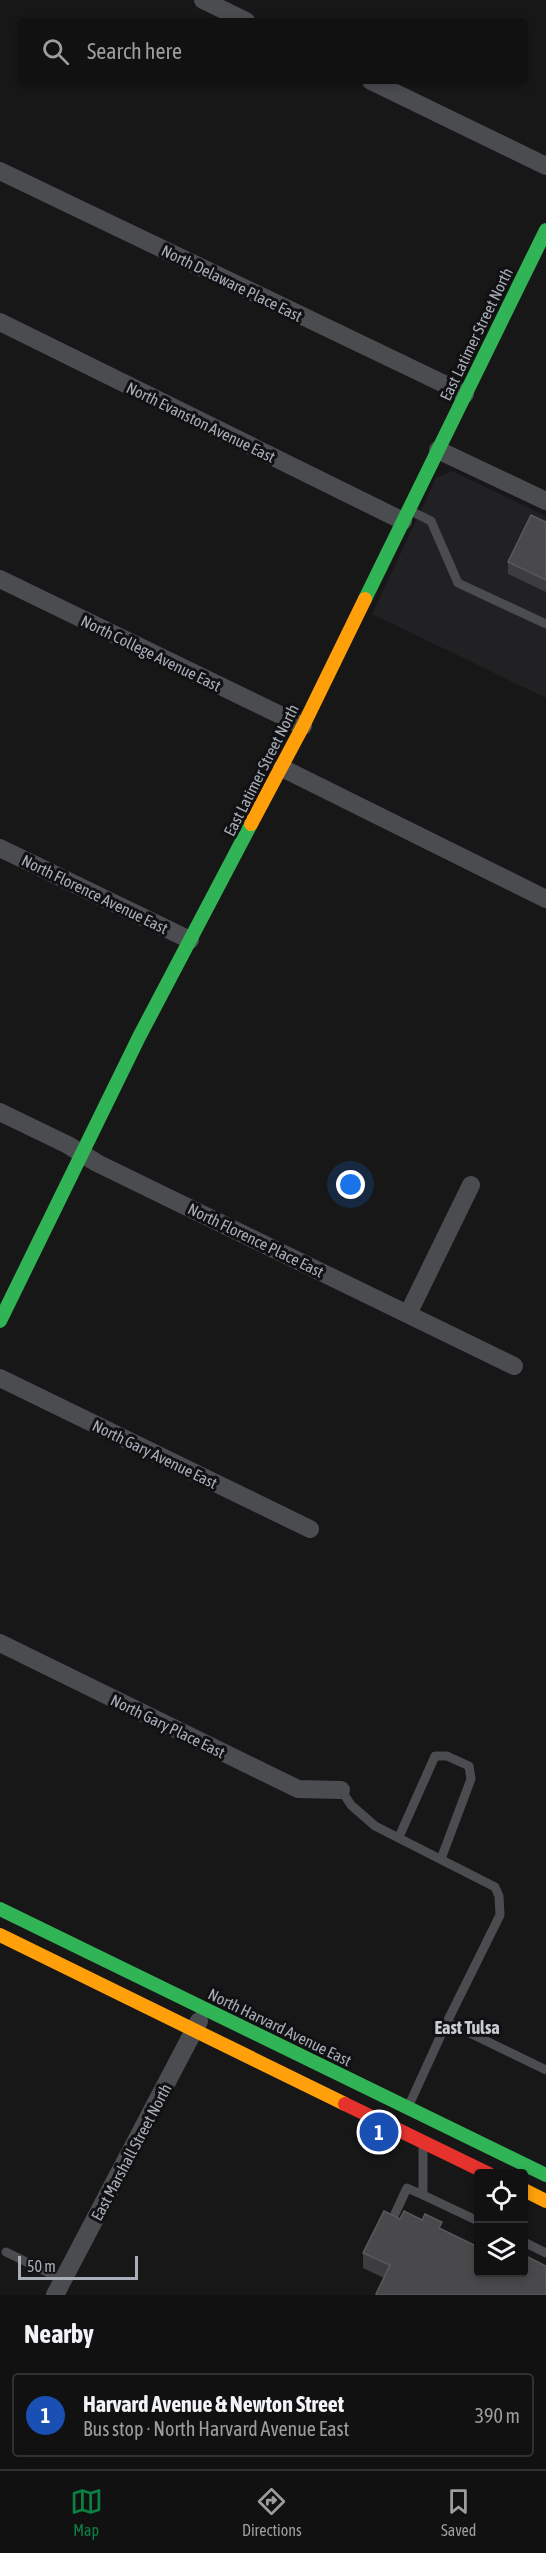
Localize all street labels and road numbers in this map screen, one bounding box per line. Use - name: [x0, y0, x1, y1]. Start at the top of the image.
- street label: North Delaware Place East: [159, 241, 306, 325]
- street label: East Latimer Street North: [436, 265, 516, 403]
- street label: North Evanston Avenue East: [124, 378, 279, 466]
- street label: North College Avenue East: [78, 611, 224, 696]
- street label: East Latimer Street North: [220, 701, 302, 839]
- street label: North Florence Avenue East: [19, 851, 171, 937]
- street label: North Florence Place East: [185, 1199, 327, 1281]
- street label: North Gary Avenue East: [89, 1416, 221, 1493]
- street label: North Gary Place East: [107, 1691, 228, 1763]
- street label: North Harvard Avenue East: [206, 1985, 355, 2070]
- street label: East Marshall Street North: [87, 2081, 175, 2223]

